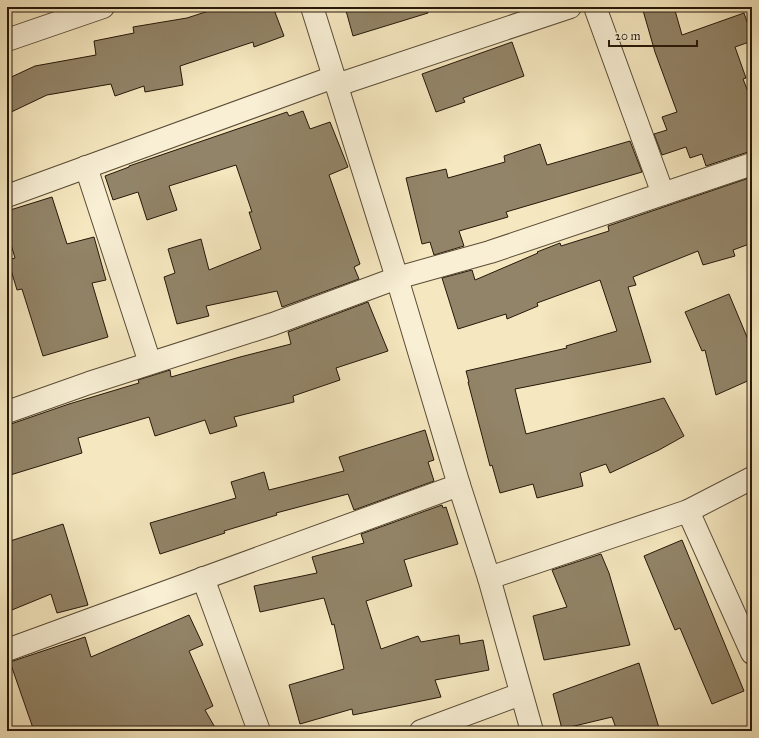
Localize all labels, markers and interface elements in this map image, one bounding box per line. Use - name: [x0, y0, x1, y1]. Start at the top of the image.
- scale bar: [609, 22, 697, 48]
- text: 20 m: [615, 29, 641, 43]

